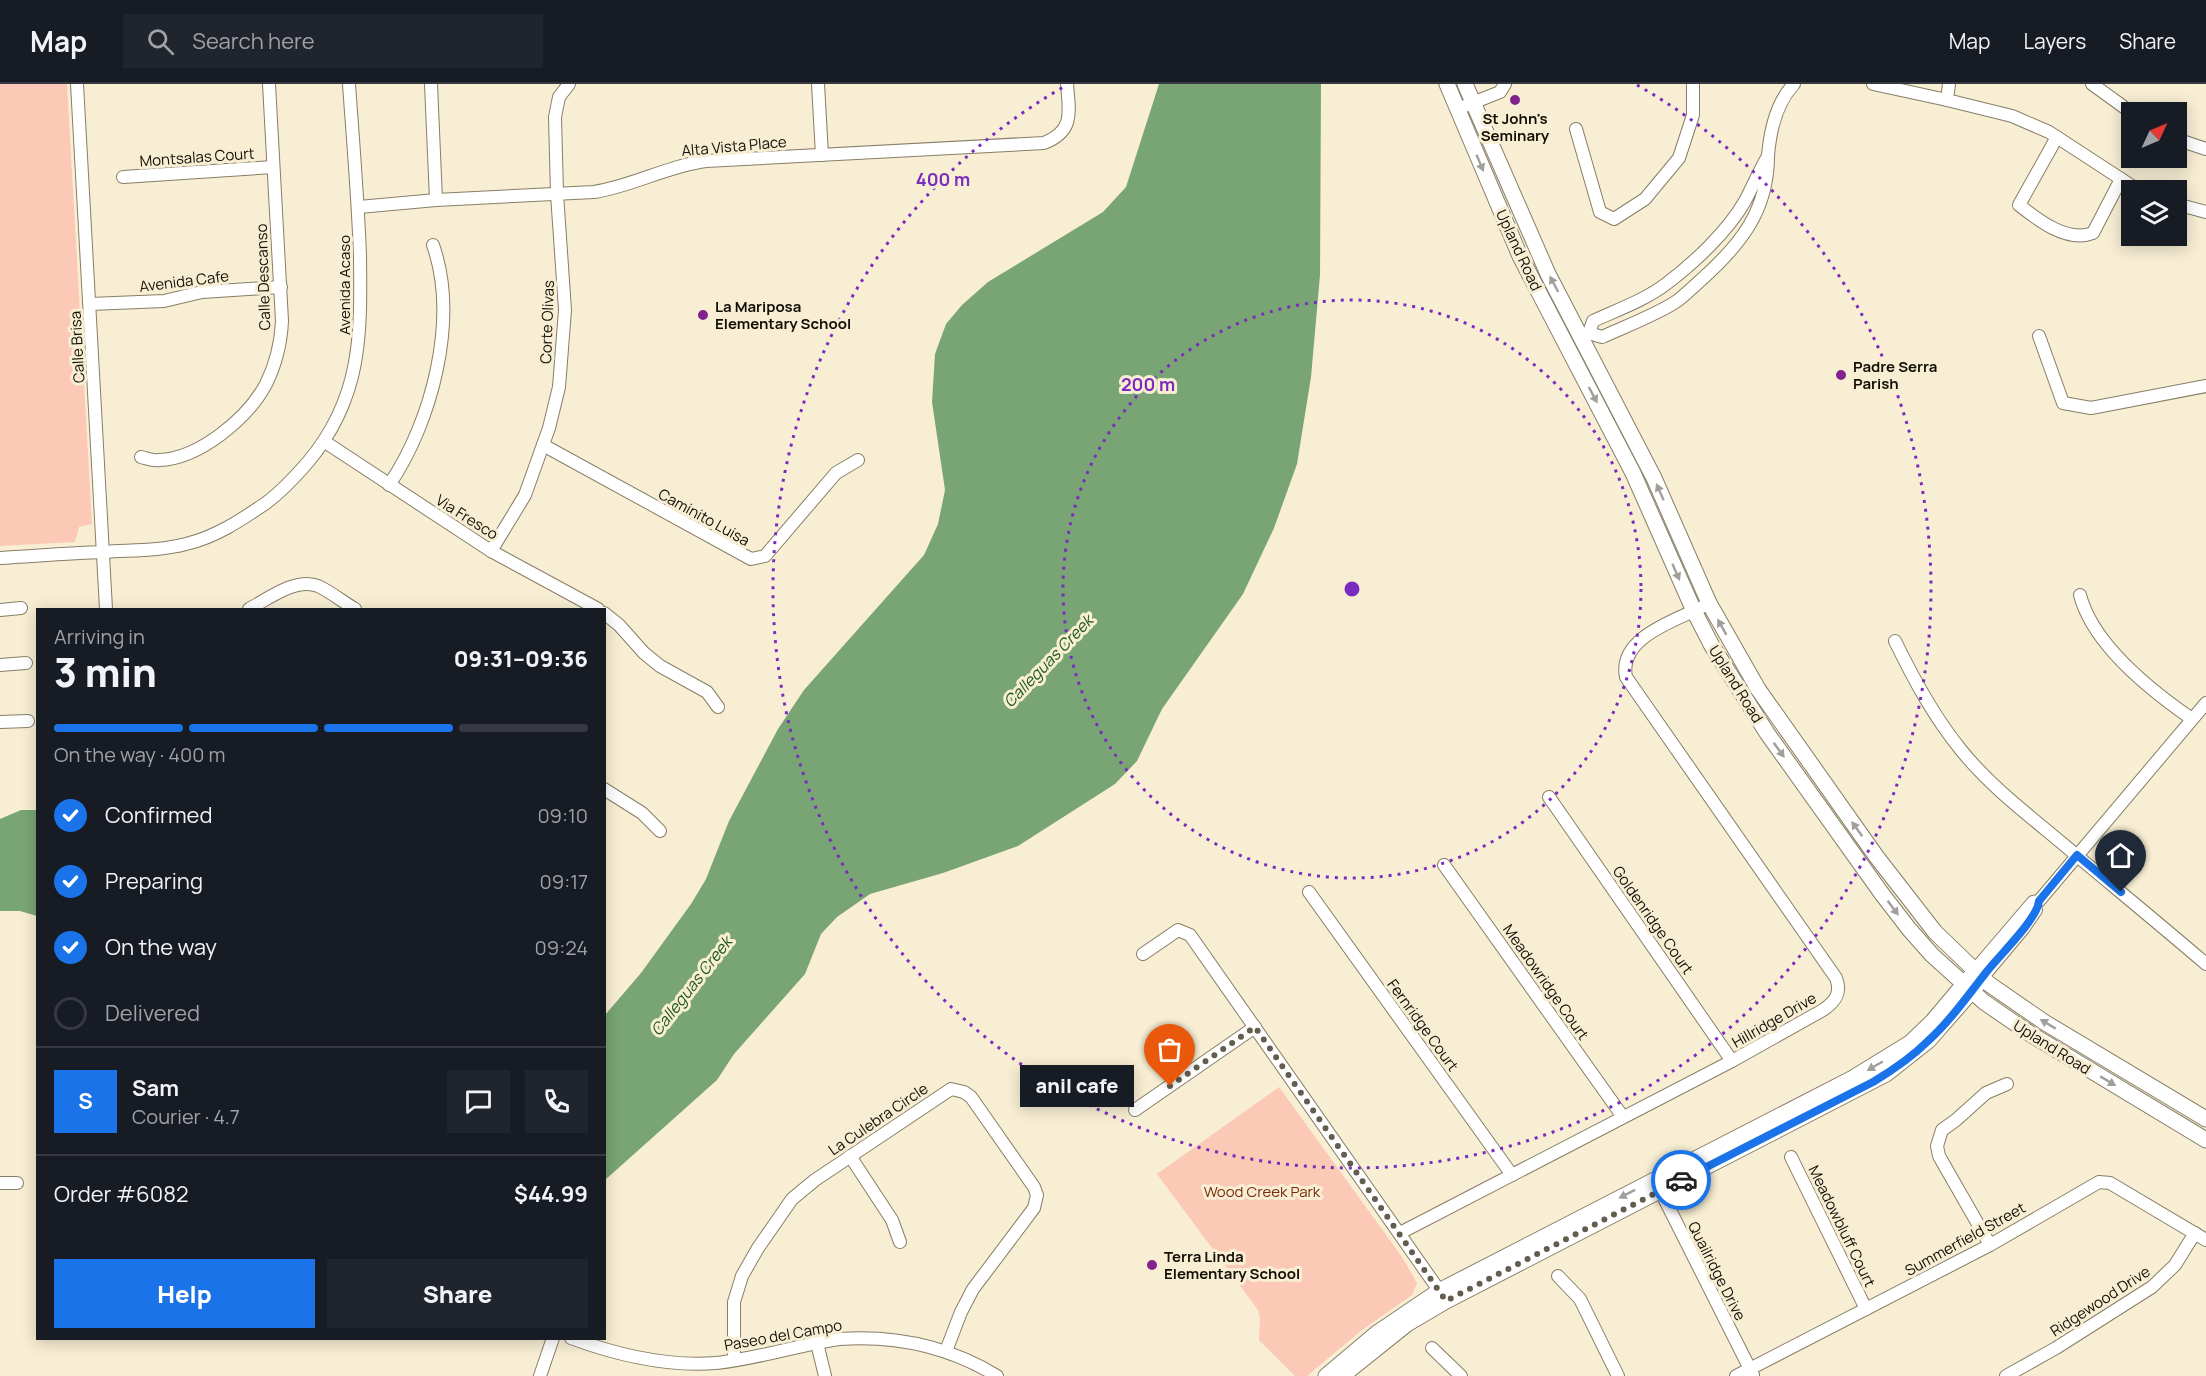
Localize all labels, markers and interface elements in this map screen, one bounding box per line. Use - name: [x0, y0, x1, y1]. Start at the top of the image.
- search box: [123, 14, 543, 68]
- text: Map: [30, 22, 87, 60]
- icon: search: [144, 25, 177, 58]
- text: Search here: [192, 26, 315, 56]
- text: Map: [1949, 27, 1990, 55]
- text: Layers: [2023, 27, 2086, 55]
- text: Share: [2119, 27, 2176, 55]
- marker: St John's Seminary: [1508, 93, 1522, 107]
- north arrow: [2121, 102, 2187, 168]
- map controls: [2121, 102, 2187, 246]
- place label: St John's Seminary: [1481, 108, 1550, 146]
- street label: Alta Vista Place: [681, 131, 788, 161]
- street label: Montsalas Court: [139, 143, 255, 171]
- one-way arrow: [1475, 154, 1485, 172]
- text: 400 m: [916, 167, 970, 191]
- button: layers: [2121, 180, 2187, 246]
- street label: Upland Road: [1491, 206, 1547, 294]
- street label: Calle Descanso: [251, 223, 275, 331]
- street label: Avenida Acaso: [334, 235, 355, 335]
- street label: Avenida Cafe: [138, 265, 230, 297]
- one-way arrow: [1549, 276, 1559, 293]
- street label: Corte Olivas: [535, 280, 559, 364]
- place label: La Mariposa Elementary School: [715, 296, 851, 334]
- marker: La Mariposa Elementary School: [696, 308, 710, 322]
- street label: Calle Brisa: [65, 310, 89, 384]
- place label: Padre Serra Parish: [1853, 356, 1937, 394]
- marker: Padre Serra Parish: [1834, 368, 1848, 382]
- text: 200 m: [1121, 372, 1175, 396]
- one-way arrow: [1588, 387, 1598, 404]
- one-way arrow: [1655, 482, 1665, 500]
- street label: Caminito Luisa: [654, 483, 754, 551]
- street label: Via Fresco: [432, 490, 502, 545]
- one-way arrow: [1672, 563, 1681, 580]
- centre of rings: [1342, 579, 1362, 599]
- water label: Calleguas Creek: [998, 609, 1099, 712]
- one-way arrow: [1717, 618, 1727, 635]
- text: Arriving in: [54, 623, 145, 650]
- street label: Upland Road: [1704, 641, 1768, 727]
- text: 09:31–09:36: [454, 644, 588, 674]
- text: 3 min: [54, 645, 157, 699]
- text: On the way · 400 m: [54, 741, 225, 768]
- one-way arrow: [1773, 742, 1785, 758]
- icon: check: [54, 799, 87, 832]
- text: Confirmed: [105, 800, 213, 830]
- text: 09:10: [537, 802, 588, 829]
- one-way arrow: [1851, 822, 1863, 838]
- pin: [2095, 830, 2146, 892]
- icon: home: [2104, 839, 2137, 872]
- street label: Goldenridge Court: [1608, 862, 1698, 978]
- icon: check: [54, 865, 87, 898]
- text: Preparing: [105, 866, 203, 896]
- text: 09:17: [540, 868, 588, 895]
- one-way arrow: [1887, 901, 1899, 916]
- street label: Meadowridge Court: [1498, 920, 1594, 1044]
- water label: Calleguas Creek: [645, 930, 738, 1040]
- icon: check: [54, 931, 87, 964]
- text: On the way: [105, 932, 217, 962]
- text: 09:24: [535, 934, 588, 961]
- street label: Fernridge Court: [1383, 975, 1463, 1075]
- street label: Hillridge Drive: [1728, 987, 1820, 1053]
- text: Delivered: [105, 998, 200, 1028]
- street label: Upland Road: [2009, 1015, 2095, 1079]
- one-way arrow: [2040, 1018, 2056, 1029]
- pin: [1144, 1024, 1195, 1086]
- icon: bag: [1153, 1033, 1186, 1066]
- one-way arrow: [1866, 1061, 1883, 1071]
- callout: anil cafe: [1020, 1065, 1134, 1107]
- button: chat: [447, 1070, 510, 1133]
- button: phone: [525, 1070, 588, 1133]
- text: anil cafe: [1036, 1072, 1118, 1099]
- text: Sam: [132, 1073, 179, 1103]
- one-way arrow: [2100, 1076, 2116, 1087]
- street label: La Culebra Circle: [824, 1078, 932, 1160]
- text: S: [78, 1086, 93, 1116]
- text: Courier · 4.7: [132, 1103, 240, 1130]
- courier: [1651, 1150, 1711, 1210]
- street label: Meadowbluff Court: [1803, 1162, 1881, 1290]
- icon: car: [1665, 1164, 1698, 1197]
- text: Order #6082: [54, 1179, 189, 1209]
- text: $44.99: [514, 1179, 588, 1209]
- park label: Wood Creek Park: [1204, 1181, 1321, 1202]
- one-way arrow: [1618, 1189, 1635, 1199]
- street label: Summerfield Street: [1901, 1197, 2029, 1281]
- street label: Quailridge Drive: [1683, 1218, 1751, 1324]
- place label: Terra Linda Elementary School: [1164, 1246, 1300, 1284]
- marker: Terra Linda Elementary School: [1145, 1258, 1159, 1272]
- button: Help: [54, 1259, 315, 1328]
- button: Share: [327, 1259, 588, 1328]
- street label: Ridgewood Drive: [2046, 1261, 2154, 1341]
- street label: Paseo del Campo: [722, 1314, 844, 1356]

